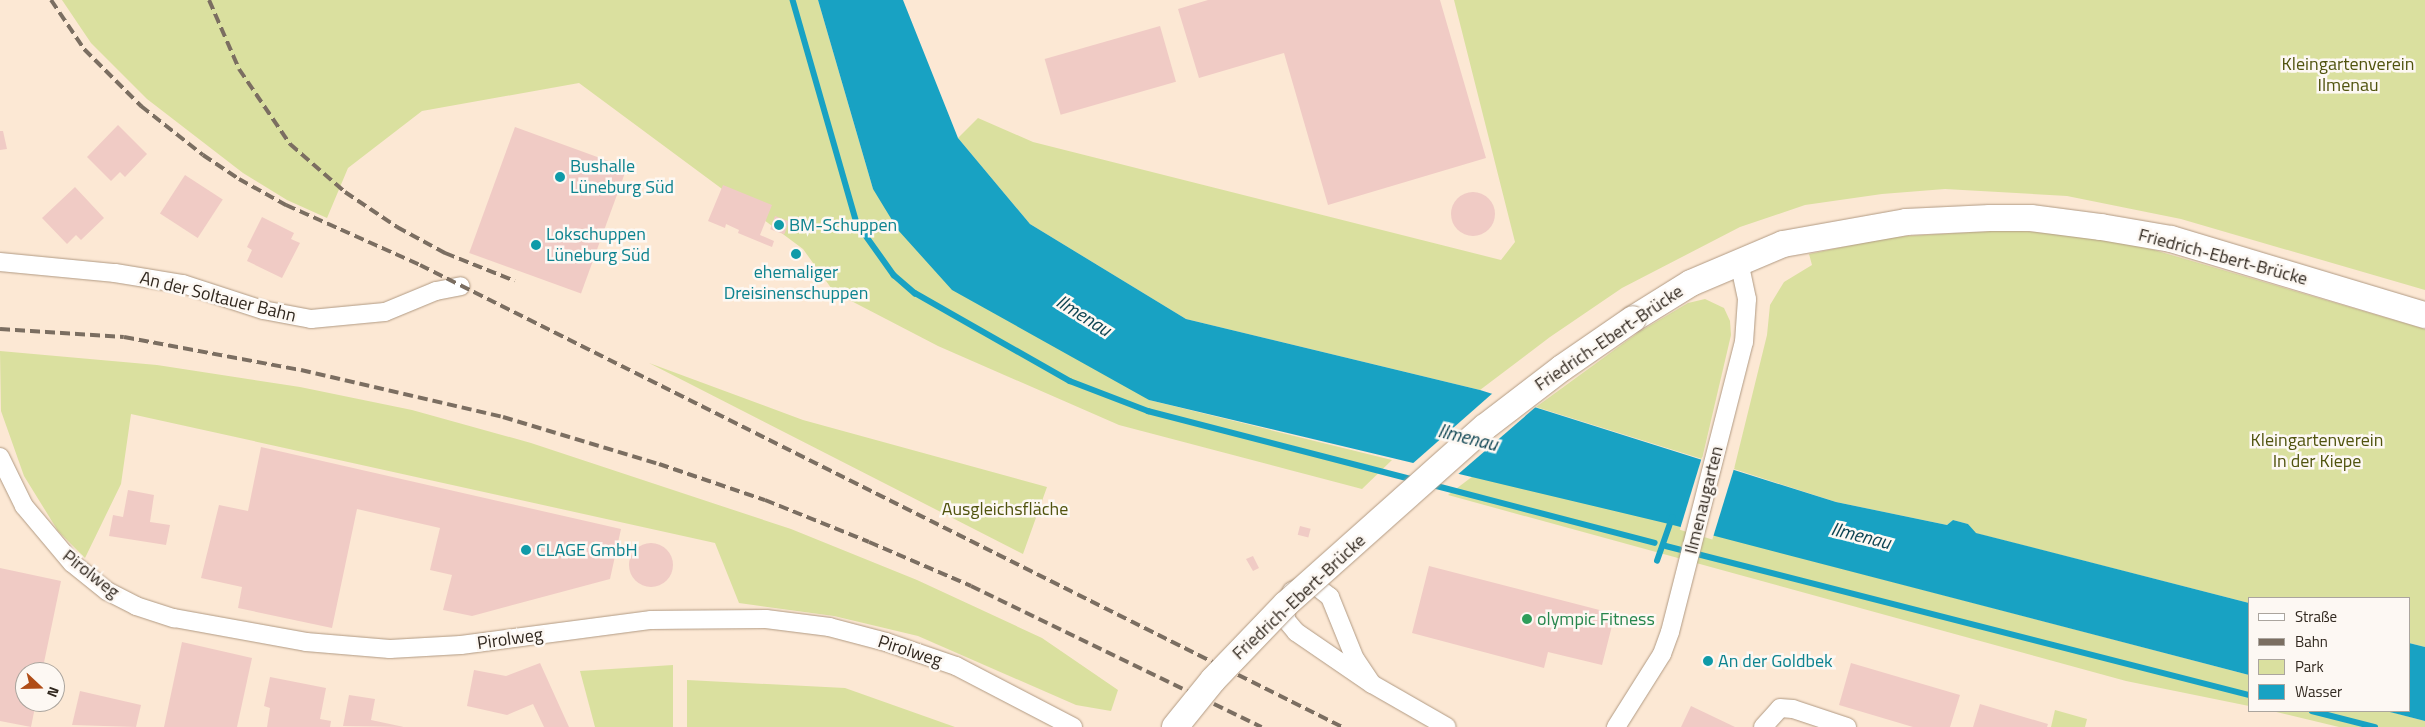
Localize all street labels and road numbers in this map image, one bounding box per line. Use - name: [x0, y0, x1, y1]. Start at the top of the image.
- street label: Friedrich-Ebert-Brücke: [2136, 224, 2310, 290]
- street label: An der Soltauer Bahn: [138, 267, 298, 327]
- street label: Friedrich-Ebert-Brücke: [1531, 280, 1687, 396]
- street label: Ilmenaugarten: [1680, 444, 1728, 556]
- street label: Friedrich-Ebert-Brücke: [1228, 530, 1370, 664]
- street label: Pirolweg: [58, 545, 124, 603]
- street label: Pirolweg: [476, 624, 544, 654]
- street label: Pirolweg: [875, 630, 945, 672]

